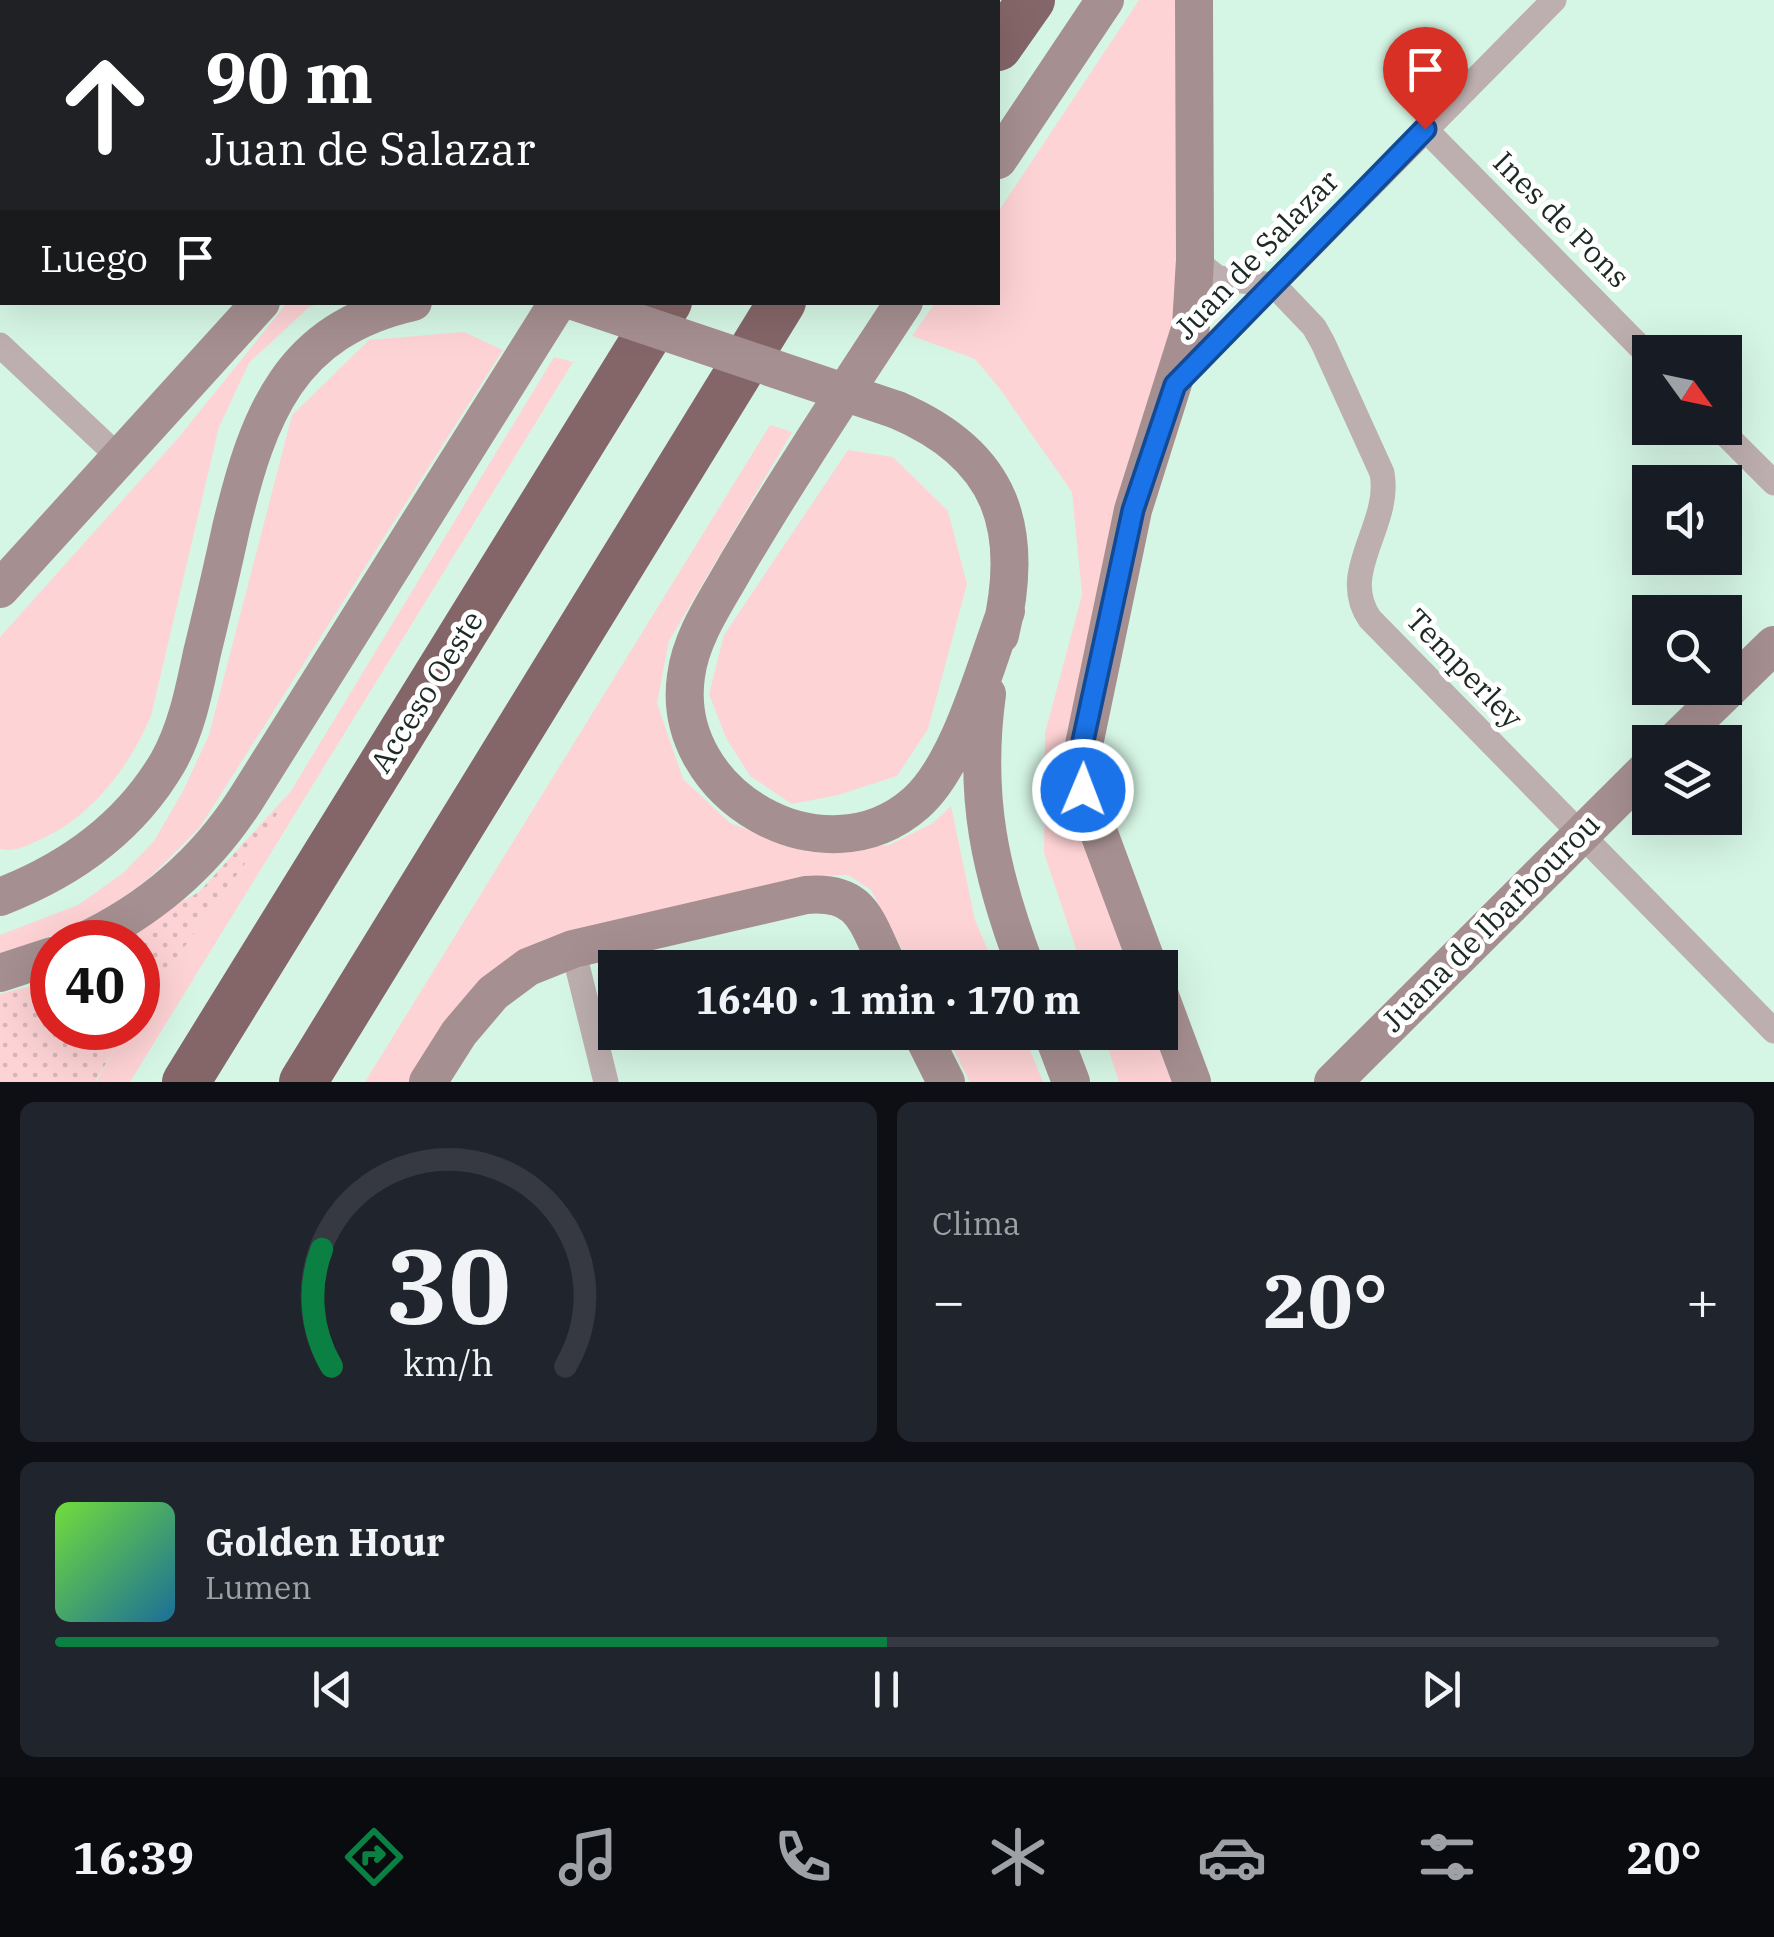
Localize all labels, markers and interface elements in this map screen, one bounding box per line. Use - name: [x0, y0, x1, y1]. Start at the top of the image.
- pin: [1383, 27, 1468, 130]
- text: 90 m: [205, 31, 373, 122]
- icon: ahead: [40, 40, 170, 170]
- icon: arrive: [1398, 42, 1453, 97]
- text: Juan de Salazar: [205, 119, 535, 177]
- street label: Ines de Pons: [1486, 142, 1639, 295]
- street label: Juan de Salazar: [1165, 161, 1346, 347]
- icon: arrive: [168, 230, 223, 285]
- text: Luego: [40, 233, 148, 282]
- north arrow: [1632, 335, 1742, 445]
- map controls: [1632, 335, 1742, 835]
- button: sound: [1632, 465, 1742, 575]
- button: search: [1632, 595, 1742, 705]
- street label: Temperley: [1398, 600, 1532, 736]
- street label: Acceso Oeste: [360, 603, 491, 780]
- button: layers: [1632, 725, 1742, 835]
- position arrow: [1031, 738, 1135, 842]
- street label: Juana de Ibarbourou: [1373, 805, 1607, 1039]
- speed limit sign: 40: [30, 920, 160, 1050]
- text: 16:40 · 1 min · 170 m: [695, 975, 1081, 1024]
- text: Clima: [932, 1202, 1020, 1244]
- text: 30: [386, 1217, 511, 1353]
- text: 20°: [1263, 1251, 1388, 1349]
- text: −: [932, 1265, 965, 1336]
- text: +: [1686, 1265, 1719, 1336]
- text: km/h: [403, 1339, 494, 1386]
- text: Golden Hour: [205, 1517, 445, 1566]
- text: Lumen: [205, 1566, 312, 1608]
- icon: previous: [305, 1662, 360, 1717]
- icon: pause: [859, 1662, 914, 1717]
- icon: next: [1414, 1662, 1469, 1717]
- icon: directions: [339, 1822, 409, 1892]
- icon: music: [553, 1822, 623, 1892]
- icon: phone: [768, 1822, 838, 1892]
- icon: climate: [983, 1822, 1053, 1892]
- icon: car: [1197, 1822, 1267, 1892]
- icon: filters: [1412, 1822, 1482, 1892]
- text: 16:39: [72, 1828, 194, 1886]
- text: 20°: [1626, 1828, 1702, 1886]

